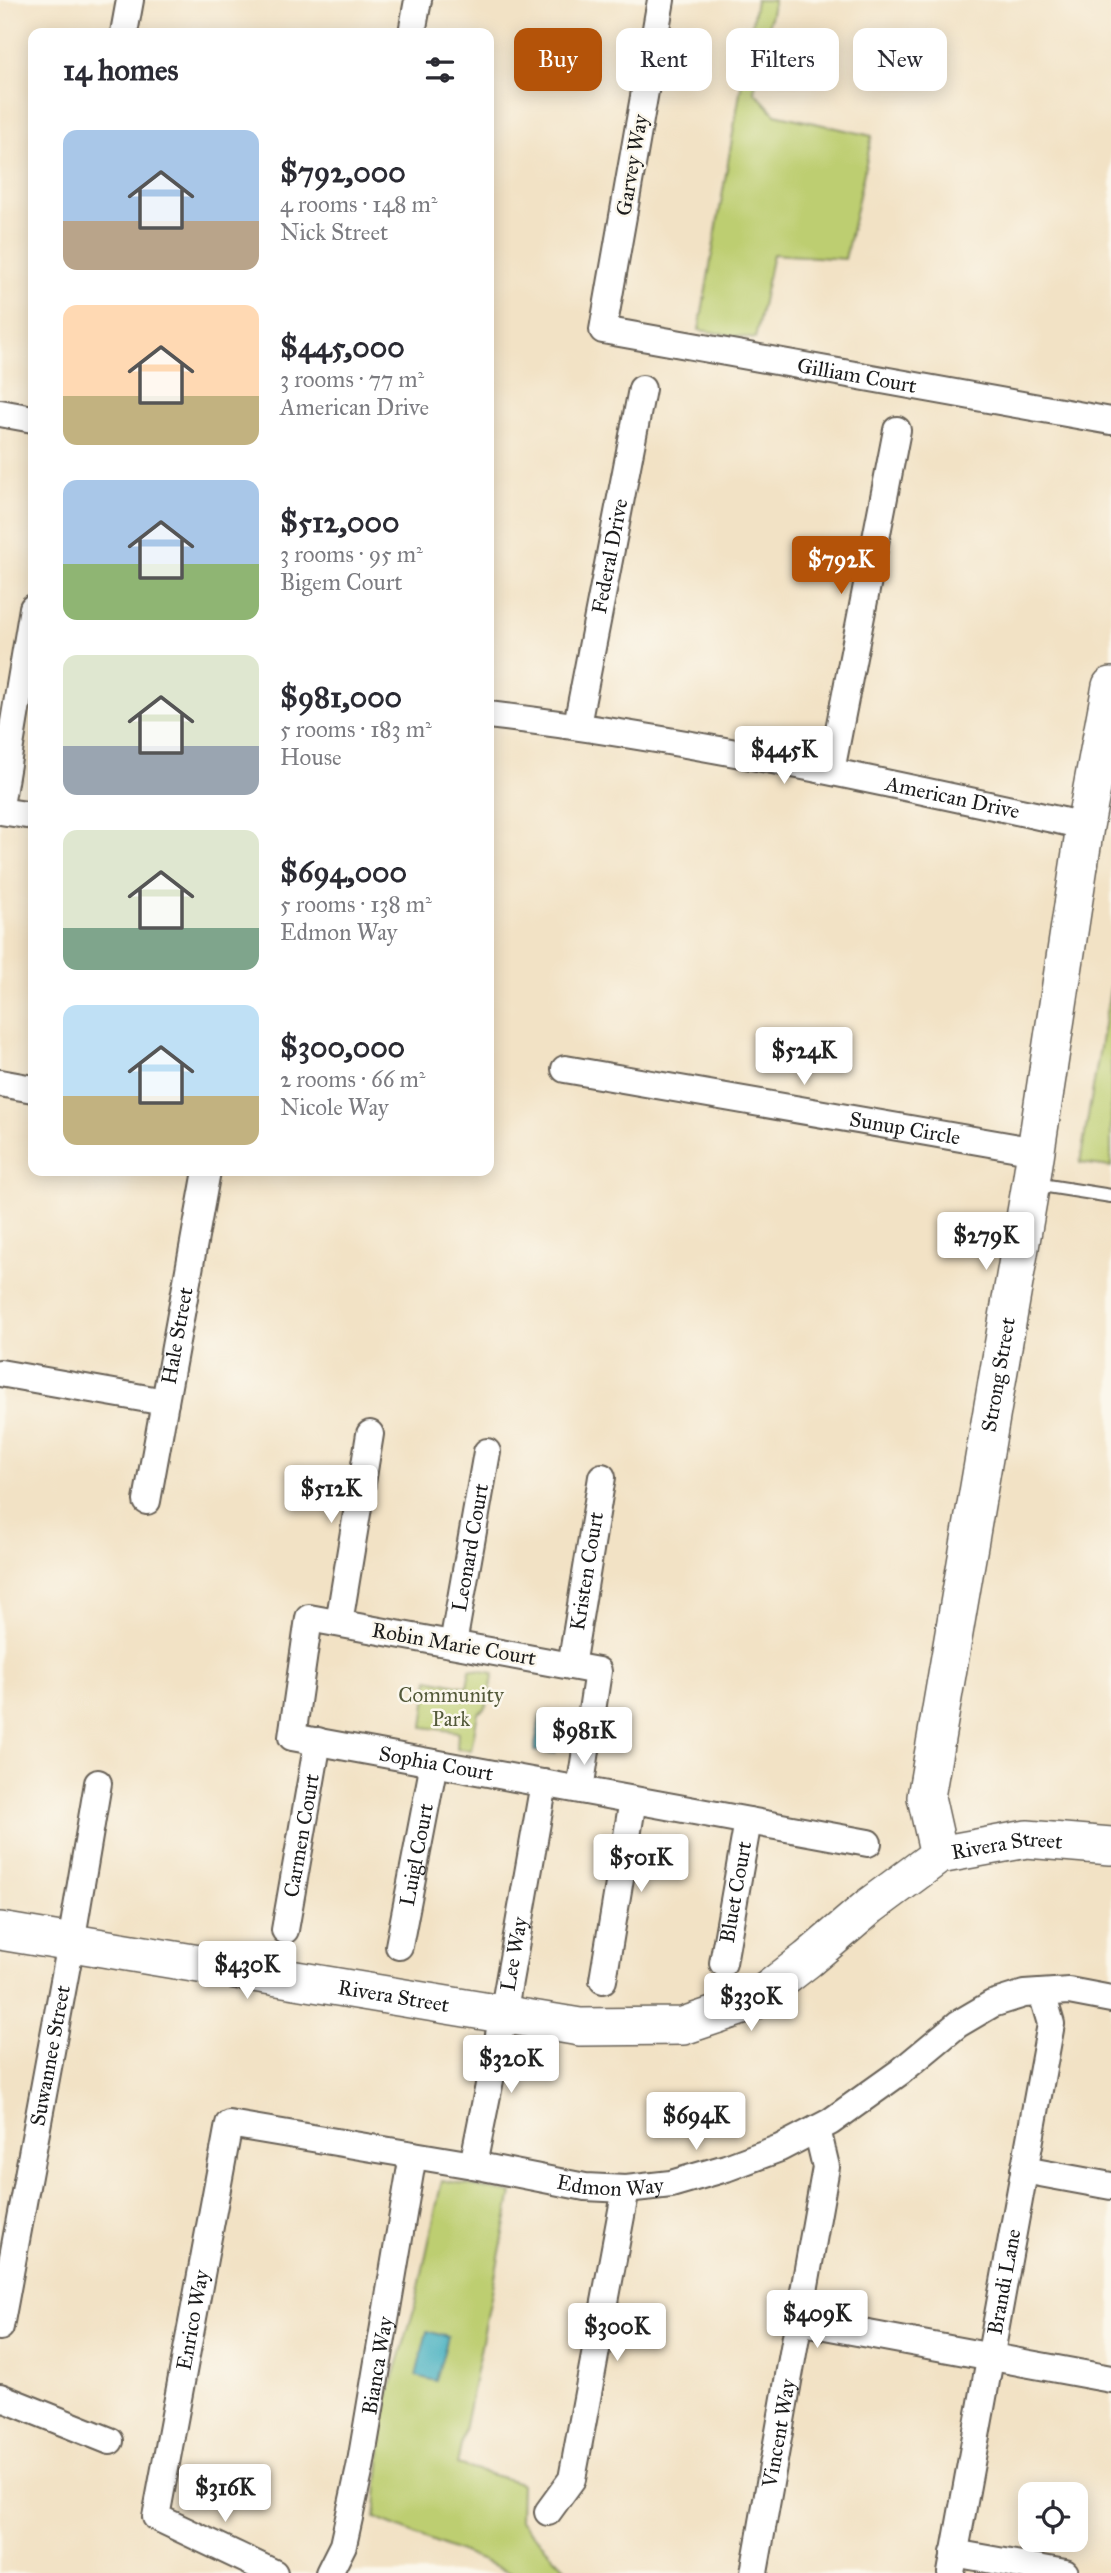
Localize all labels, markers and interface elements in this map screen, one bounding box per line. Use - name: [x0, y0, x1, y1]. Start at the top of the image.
- chip: Buy: [514, 28, 602, 91]
- chip: Rent: [616, 28, 712, 91]
- chip: Filters: [726, 28, 839, 91]
- chip: New: [853, 28, 947, 91]
- icon: filters: [421, 51, 459, 89]
- text: 14 homes: [63, 52, 178, 88]
- street label: Garvey Way: [610, 111, 654, 218]
- text: $792,000: [280, 154, 406, 190]
- icon: home: [119, 158, 203, 242]
- text: 4 rooms · 148 m²: [280, 190, 437, 218]
- text: Nick Street: [280, 218, 388, 246]
- text: $445,000: [280, 329, 405, 365]
- icon: home: [119, 333, 203, 417]
- street label: Gilliam Court: [795, 352, 919, 399]
- text: 3 rooms · 77 m²: [280, 365, 424, 393]
- text: American Drive: [280, 393, 429, 421]
- street label: Federal Drive: [586, 496, 634, 616]
- text: $512,000: [280, 504, 399, 540]
- icon: home: [119, 508, 203, 592]
- pin: $792K: [792, 536, 890, 596]
- text: 3 rooms · 95 m²: [280, 540, 423, 568]
- text: $792K: [808, 545, 874, 573]
- text: Bigem Court: [280, 568, 403, 596]
- text: $981,000: [280, 679, 402, 715]
- icon: home: [119, 683, 203, 767]
- text: 5 rooms · 183 m²: [280, 715, 432, 743]
- pin: $445K: [735, 726, 833, 786]
- text: $445K: [751, 735, 817, 763]
- text: House: [280, 743, 342, 771]
- street label: American Drive: [882, 770, 1022, 824]
- text: $694,000: [280, 854, 407, 890]
- icon: home: [119, 858, 203, 942]
- text: 5 rooms · 138 m²: [280, 890, 432, 918]
- text: Edmon Way: [280, 918, 397, 946]
- pin: $524K: [755, 1028, 853, 1087]
- text: $300,000: [280, 1029, 405, 1065]
- icon: home: [119, 1033, 203, 1117]
- text: $524K: [772, 1036, 836, 1064]
- text: 2 rooms · 66 m²: [280, 1065, 425, 1093]
- text: Nicole Way: [280, 1093, 389, 1121]
- street label: Sunup Circle: [848, 1106, 962, 1151]
- pin: $279K: [937, 1212, 1035, 1272]
- text: $279K: [953, 1221, 1019, 1249]
- street label: Hale Street: [155, 1285, 199, 1386]
- street label: Strong Street: [976, 1315, 1021, 1434]
- pin: $512K: [282, 1466, 380, 1525]
- text: $512K: [300, 1474, 362, 1502]
- street label: Leonard Court: [446, 1481, 494, 1614]
- street label: Kristen Court: [564, 1509, 609, 1633]
- street label: Robin Marie Court: [370, 1617, 539, 1671]
- park label: Community Park: [398, 1682, 505, 1732]
- pin: $981K: [535, 1708, 633, 1767]
- text: $981K: [552, 1716, 616, 1744]
- street label: Sophia Court: [377, 1740, 496, 1787]
- street label: Carmen Court: [278, 1771, 325, 1899]
- street label: Luigl Court: [394, 1801, 439, 1908]
- street label: Rivera Street: [949, 1826, 1064, 1866]
- pin: $501K: [592, 1834, 690, 1894]
- street label: Bluet Court: [714, 1839, 757, 1945]
- text: $501K: [609, 1843, 673, 1871]
- street label: Lee Way: [494, 1914, 533, 1993]
- pin: $430K: [198, 1941, 296, 2001]
- text: $430K: [214, 1950, 280, 1978]
- street label: Rivera Street: [336, 1974, 452, 2018]
- pin: $330K: [702, 1974, 800, 2033]
- street label: Suwannee Street: [24, 1982, 76, 2128]
- text: $330K: [720, 1982, 782, 2010]
- pin: $320K: [462, 2036, 560, 2095]
- text: $320K: [479, 2044, 543, 2072]
- pin: $694K: [647, 2092, 745, 2152]
- text: $694K: [662, 2101, 730, 2129]
- street label: Edmon Way: [555, 2169, 666, 2202]
- street label: Brandi Lane: [982, 2226, 1026, 2337]
- street label: Enrico Way: [171, 2267, 215, 2372]
- pin: $409K: [768, 2290, 866, 2350]
- text: $409K: [783, 2299, 851, 2327]
- pin: $300K: [568, 2304, 666, 2363]
- text: $300K: [584, 2312, 650, 2340]
- street label: Bianca Way: [356, 2313, 399, 2417]
- street label: Vincent Way: [756, 2376, 801, 2491]
- pin: $316K: [176, 2464, 274, 2524]
- text: $316K: [195, 2473, 255, 2501]
- map controls: [1018, 2482, 1088, 2552]
- button: locate: [1018, 2482, 1088, 2552]

